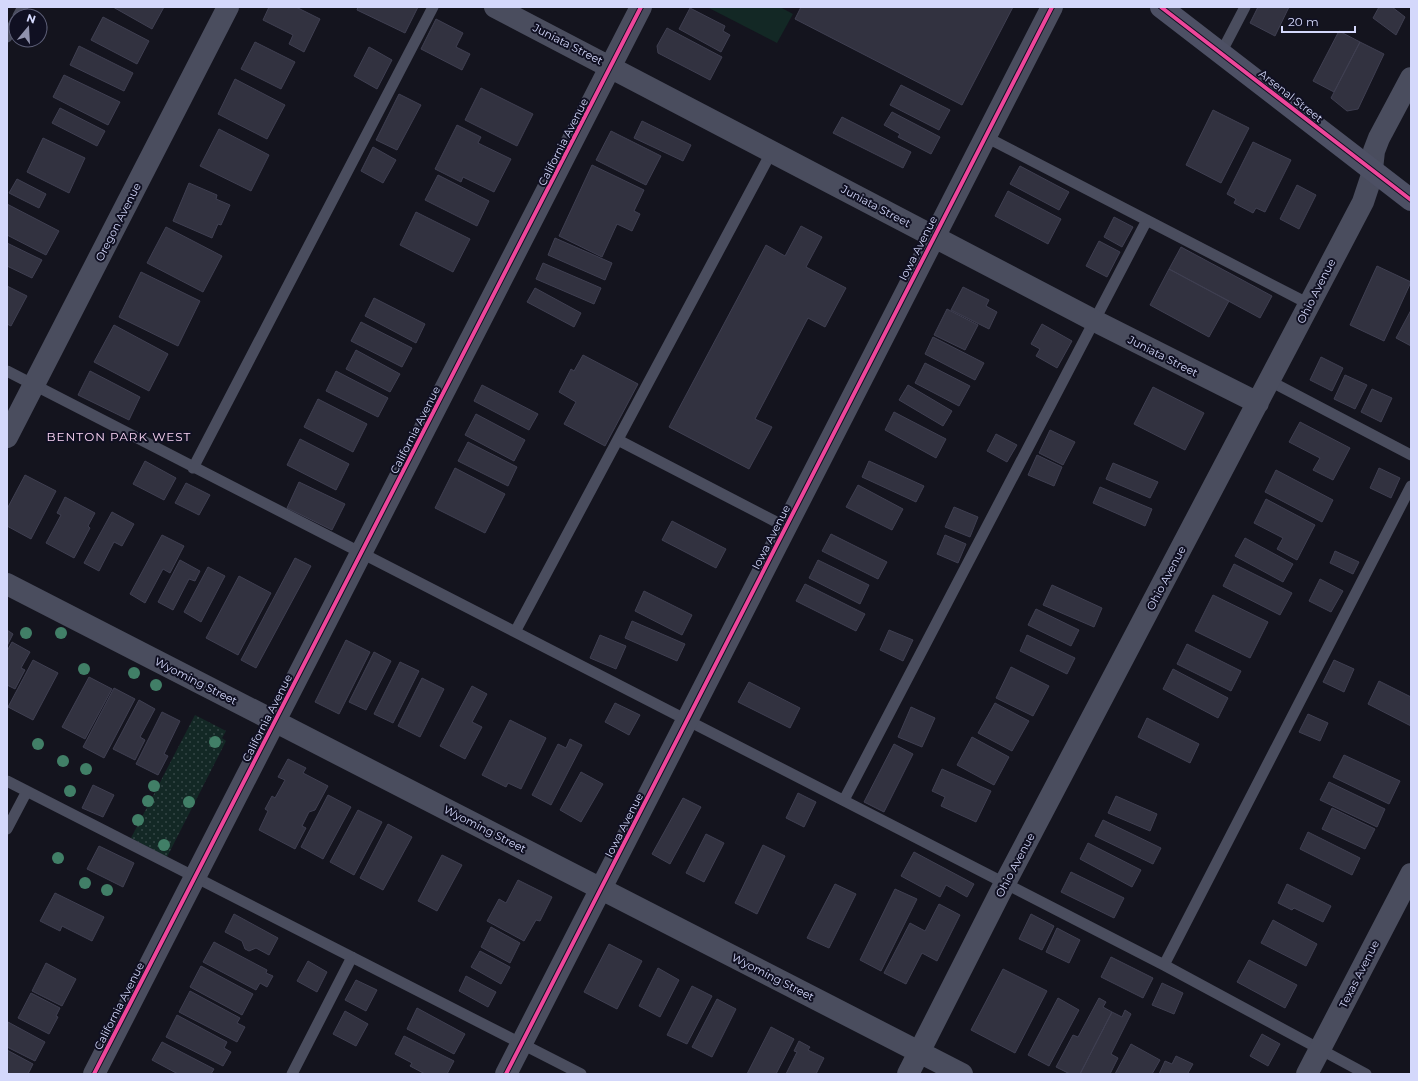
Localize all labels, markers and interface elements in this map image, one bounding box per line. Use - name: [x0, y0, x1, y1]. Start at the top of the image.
- north arrow: [8, 8, 48, 48]
- scale bar: [1282, 8, 1355, 34]
- text: N: [25, 10, 37, 27]
- text: 20 m: [1288, 14, 1319, 29]
- street label: Juniata Street: [530, 20, 606, 68]
- street label: Arsenal Street: [1256, 67, 1326, 126]
- street label: California Avenue: [535, 96, 591, 188]
- street label: Oregon Avenue: [92, 180, 144, 264]
- street label: Juniata Street: [838, 181, 914, 230]
- street label: Iowa Avenue: [896, 213, 940, 283]
- street label: Ohio Avenue: [1294, 256, 1338, 326]
- street label: Juniata Street: [1125, 332, 1201, 380]
- street label: California Avenue: [387, 384, 443, 476]
- district label: BENTON PARK WEST: [47, 429, 191, 444]
- street label: Iowa Avenue: [749, 502, 793, 572]
- street label: Ohio Avenue: [1143, 543, 1189, 613]
- street label: Wyoming Street: [152, 654, 240, 708]
- street label: California Avenue: [239, 672, 295, 764]
- street label: Iowa Avenue: [602, 790, 646, 860]
- street label: Wyoming Street: [441, 802, 529, 856]
- street label: Ohio Avenue: [992, 830, 1038, 900]
- street label: Texas Avenue: [1336, 937, 1382, 1010]
- street label: Wyoming Street: [729, 950, 817, 1004]
- street label: California Avenue: [91, 960, 147, 1052]

